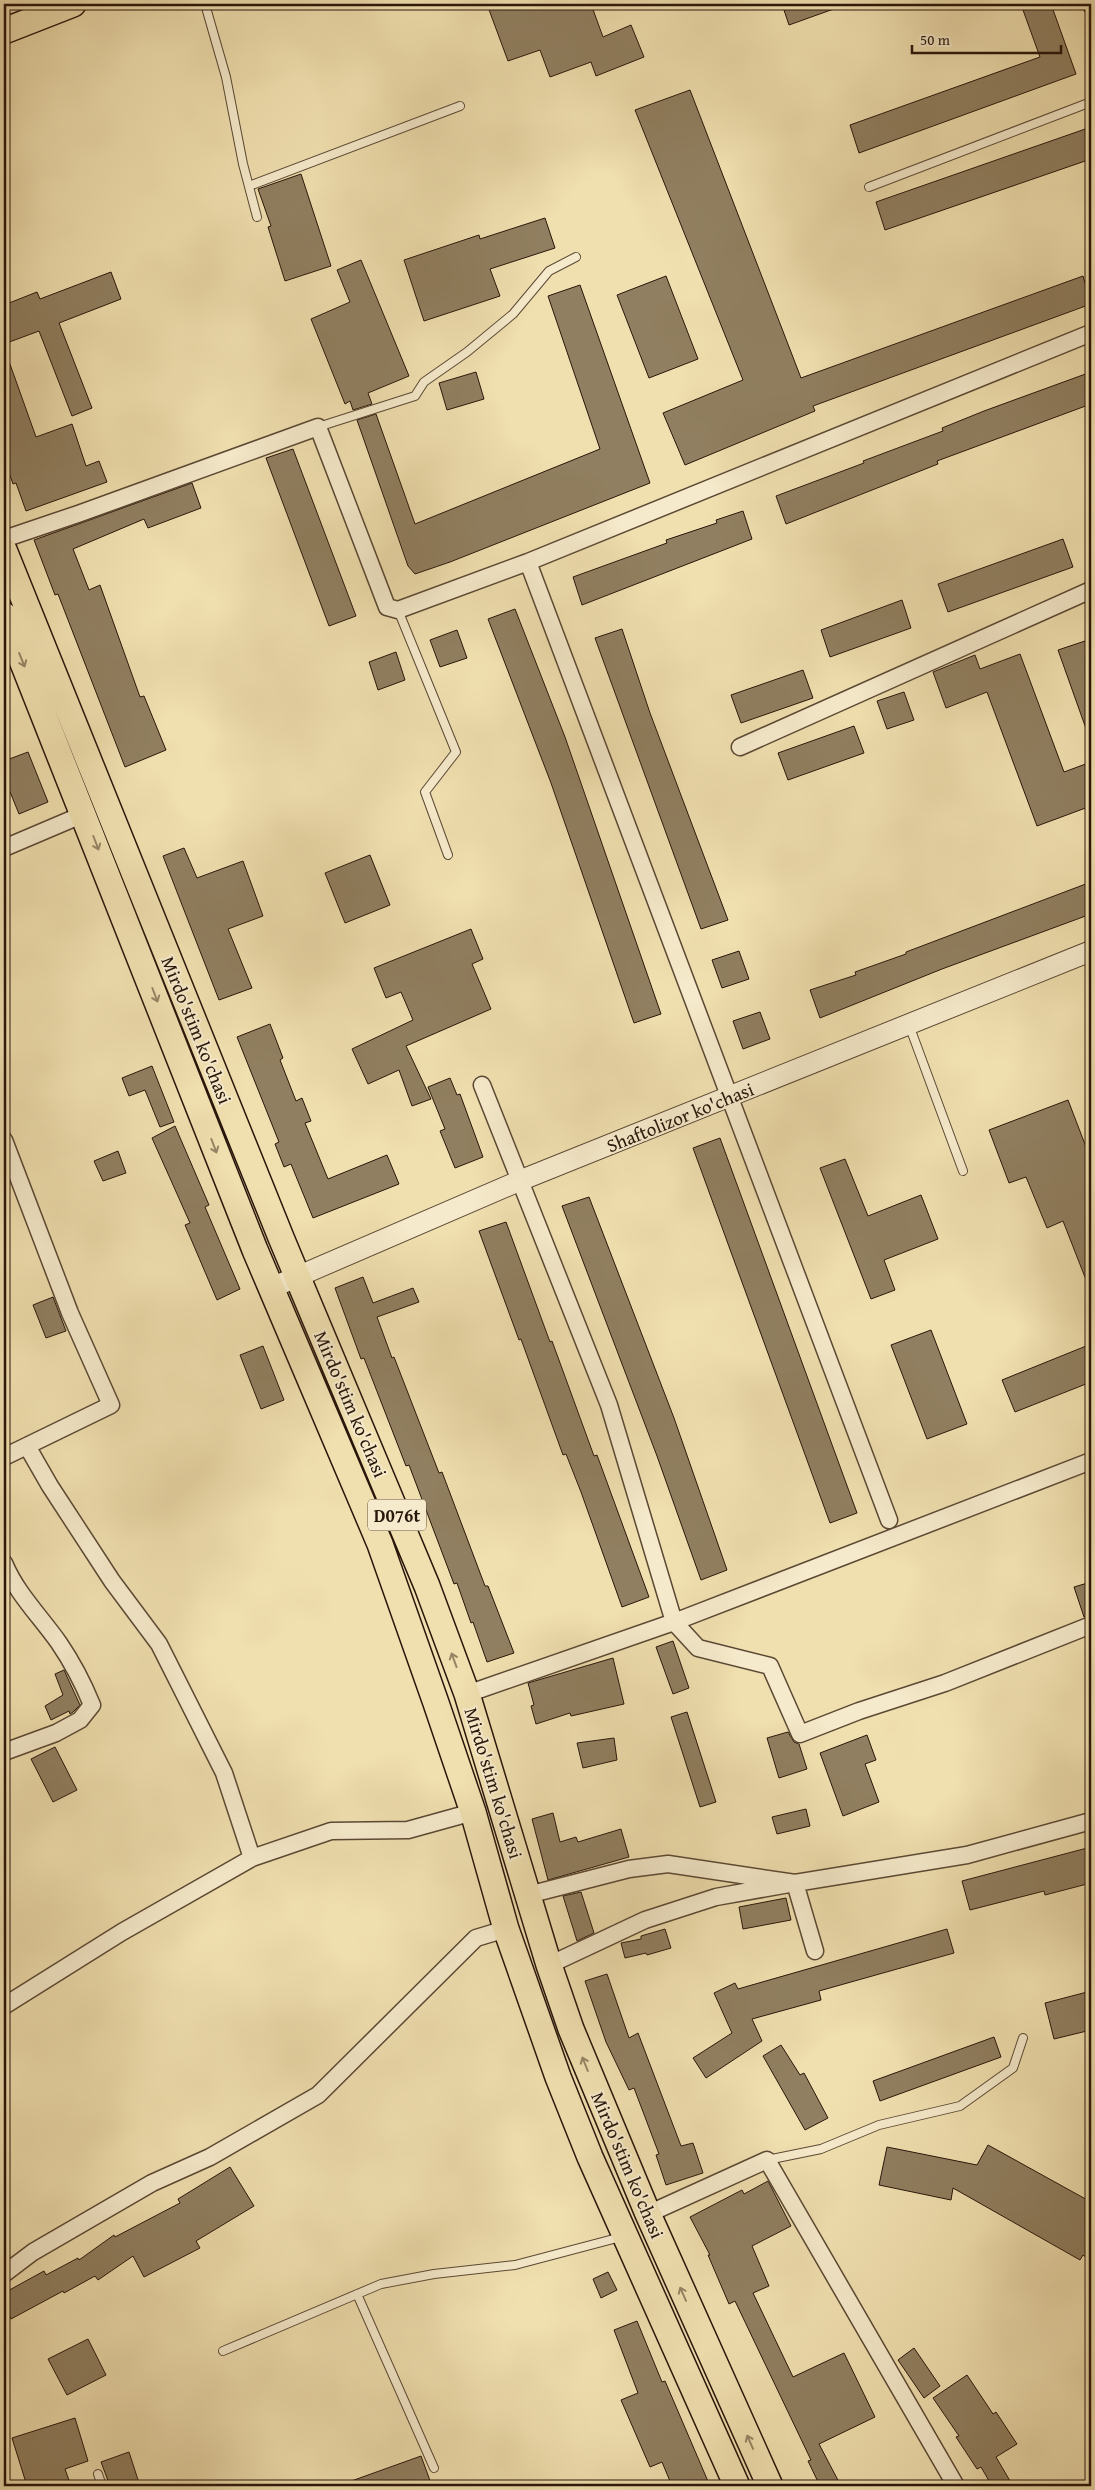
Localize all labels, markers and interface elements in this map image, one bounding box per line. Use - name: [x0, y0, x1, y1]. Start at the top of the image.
- scale bar: [912, 22, 1061, 54]
- text: 50 m: [920, 29, 951, 50]
- one-way arrow: [18, 652, 27, 667]
- one-way arrow: [92, 836, 101, 851]
- street label: Mirdo'stim ko'chasi: [155, 952, 239, 1108]
- one-way arrow: [151, 987, 160, 1002]
- street label: Shaftolizor ko'chasi: [602, 1075, 758, 1159]
- one-way arrow: [210, 1138, 219, 1153]
- street label: Mirdo'stim ko'chasi: [307, 1326, 395, 1482]
- road number: D076t: [368, 1500, 426, 1530]
- one-way arrow: [449, 1652, 458, 1668]
- street label: Mirdo'stim ko'chasi: [458, 1704, 530, 1862]
- one-way arrow: [580, 2057, 590, 2072]
- street label: Mirdo'stim ko'chasi: [584, 2087, 672, 2243]
- one-way arrow: [678, 2287, 688, 2302]
- one-way arrow: [745, 2435, 755, 2450]

